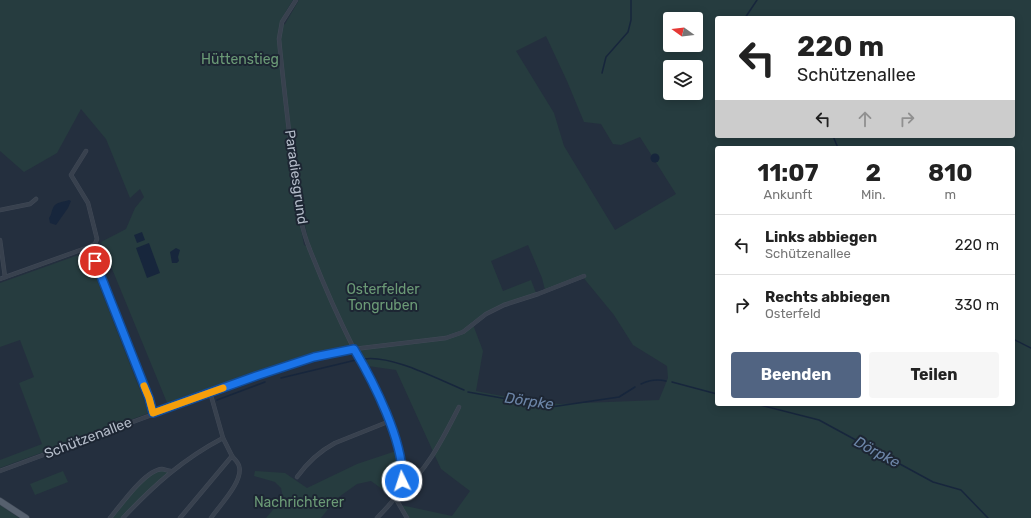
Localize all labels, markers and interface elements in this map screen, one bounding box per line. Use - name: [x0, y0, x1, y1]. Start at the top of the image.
- north arrow: [663, 12, 703, 52]
- map controls: [663, 12, 703, 100]
- text: 220 m: [797, 30, 884, 63]
- icon: left: [731, 32, 783, 84]
- park label: Hüttenstieg: [201, 51, 279, 68]
- button: layers: [663, 60, 703, 100]
- text: Schützenallee: [797, 64, 916, 86]
- icon: left: [812, 108, 834, 130]
- icon: ahead: [854, 108, 876, 130]
- icon: right: [896, 108, 918, 130]
- street label: Paradiesgrund: [281, 129, 311, 225]
- text: 11:07: [757, 159, 818, 187]
- text: 2: [865, 159, 881, 187]
- text: 810: [928, 159, 973, 187]
- text: Ankunft: [763, 187, 812, 202]
- text: Min.: [861, 187, 886, 202]
- text: m: [944, 187, 956, 202]
- text: Links abbiegen: [765, 228, 877, 246]
- icon: left: [731, 234, 753, 256]
- text: 220 m: [955, 236, 999, 254]
- pin: [78, 244, 112, 278]
- text: Schützenallee: [765, 246, 851, 261]
- icon: arrive: [84, 250, 106, 272]
- park label: Osterfelder Tongruben: [346, 281, 420, 314]
- text: Rechts abbiegen: [765, 288, 890, 306]
- icon: right: [731, 294, 753, 316]
- text: 330 m: [954, 296, 999, 314]
- text: Osterfeld: [765, 306, 821, 321]
- button: Beenden: [731, 352, 861, 398]
- button: Teilen: [869, 352, 999, 398]
- water label: Dörpke: [503, 389, 555, 413]
- street label: Schützenallee: [42, 413, 134, 462]
- water label: Dörpke: [851, 432, 904, 472]
- position arrow: [381, 460, 423, 502]
- park label: Nachrichterer: [254, 494, 345, 511]

